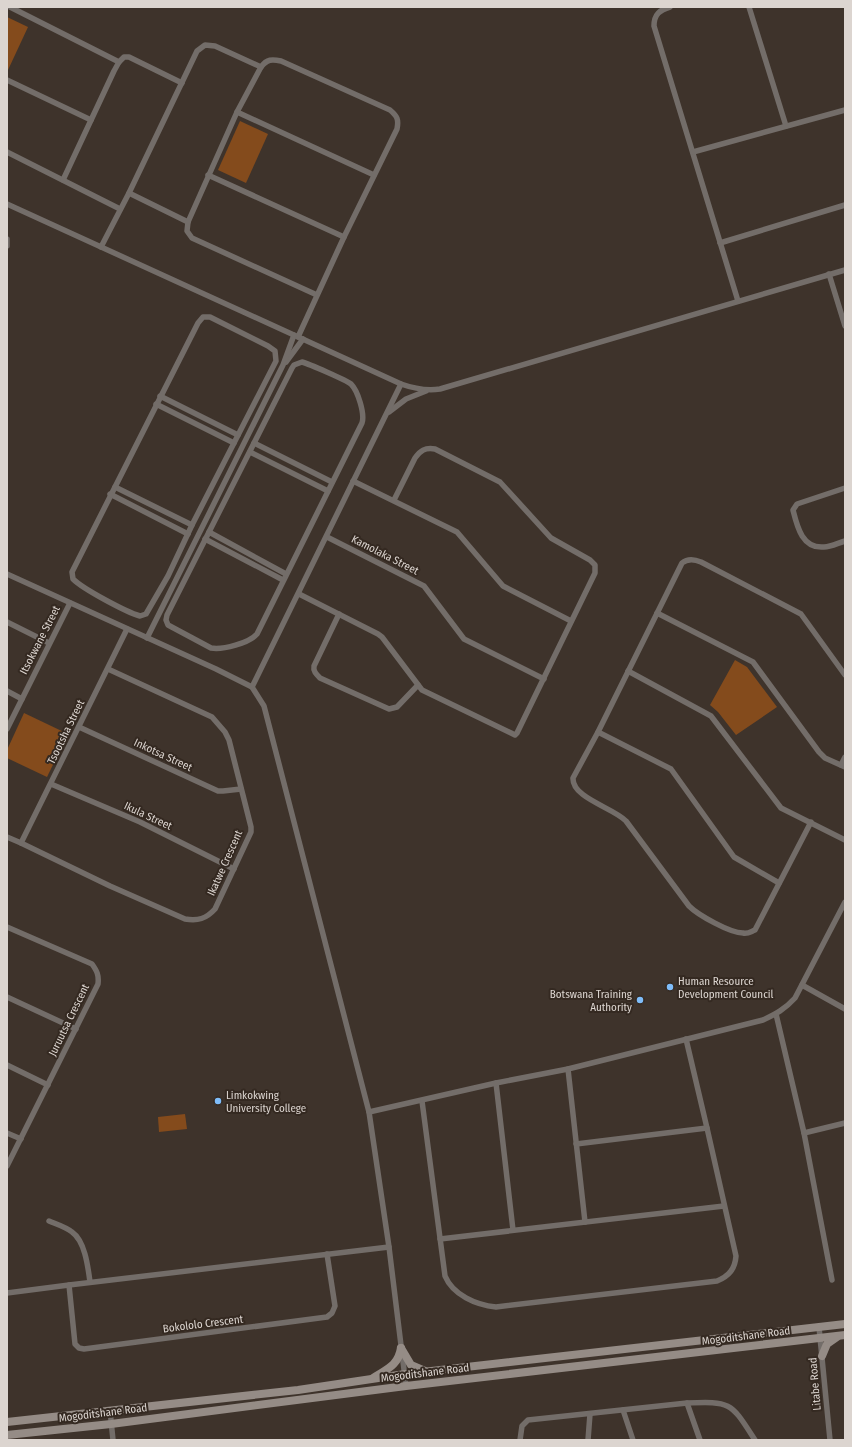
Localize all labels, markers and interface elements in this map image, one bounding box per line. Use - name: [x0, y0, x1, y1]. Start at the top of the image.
- street label: Kamolaka Street: [349, 532, 421, 578]
- street label: Itsokwane Street: [17, 603, 63, 677]
- street label: Tsootsha Street: [45, 697, 87, 766]
- street label: Inkotsa Street: [132, 736, 195, 774]
- street label: Ikula Street: [122, 799, 174, 833]
- street label: Ikatwe Crescent: [205, 828, 245, 898]
- place label: Human Resource Development Council: [678, 975, 774, 1001]
- street label: Juruutsa Crescent: [46, 981, 92, 1058]
- marker: Human Resource Development Council: [665, 982, 675, 992]
- place label: Botswana Training Authority: [550, 988, 633, 1014]
- marker: Botswana Training Authority: [635, 995, 645, 1005]
- place label: Limkokwing University College: [226, 1089, 306, 1115]
- marker: Limkokwing University College: [213, 1096, 223, 1106]
- street label: Bokololo Crescent: [162, 1313, 244, 1335]
- street label: Mogoditshane Road: [701, 1324, 791, 1348]
- street label: Litabe Road: [806, 1357, 824, 1411]
- street label: Mogoditshane Road: [380, 1361, 470, 1385]
- street label: Mogoditshane Road: [58, 1401, 148, 1425]

